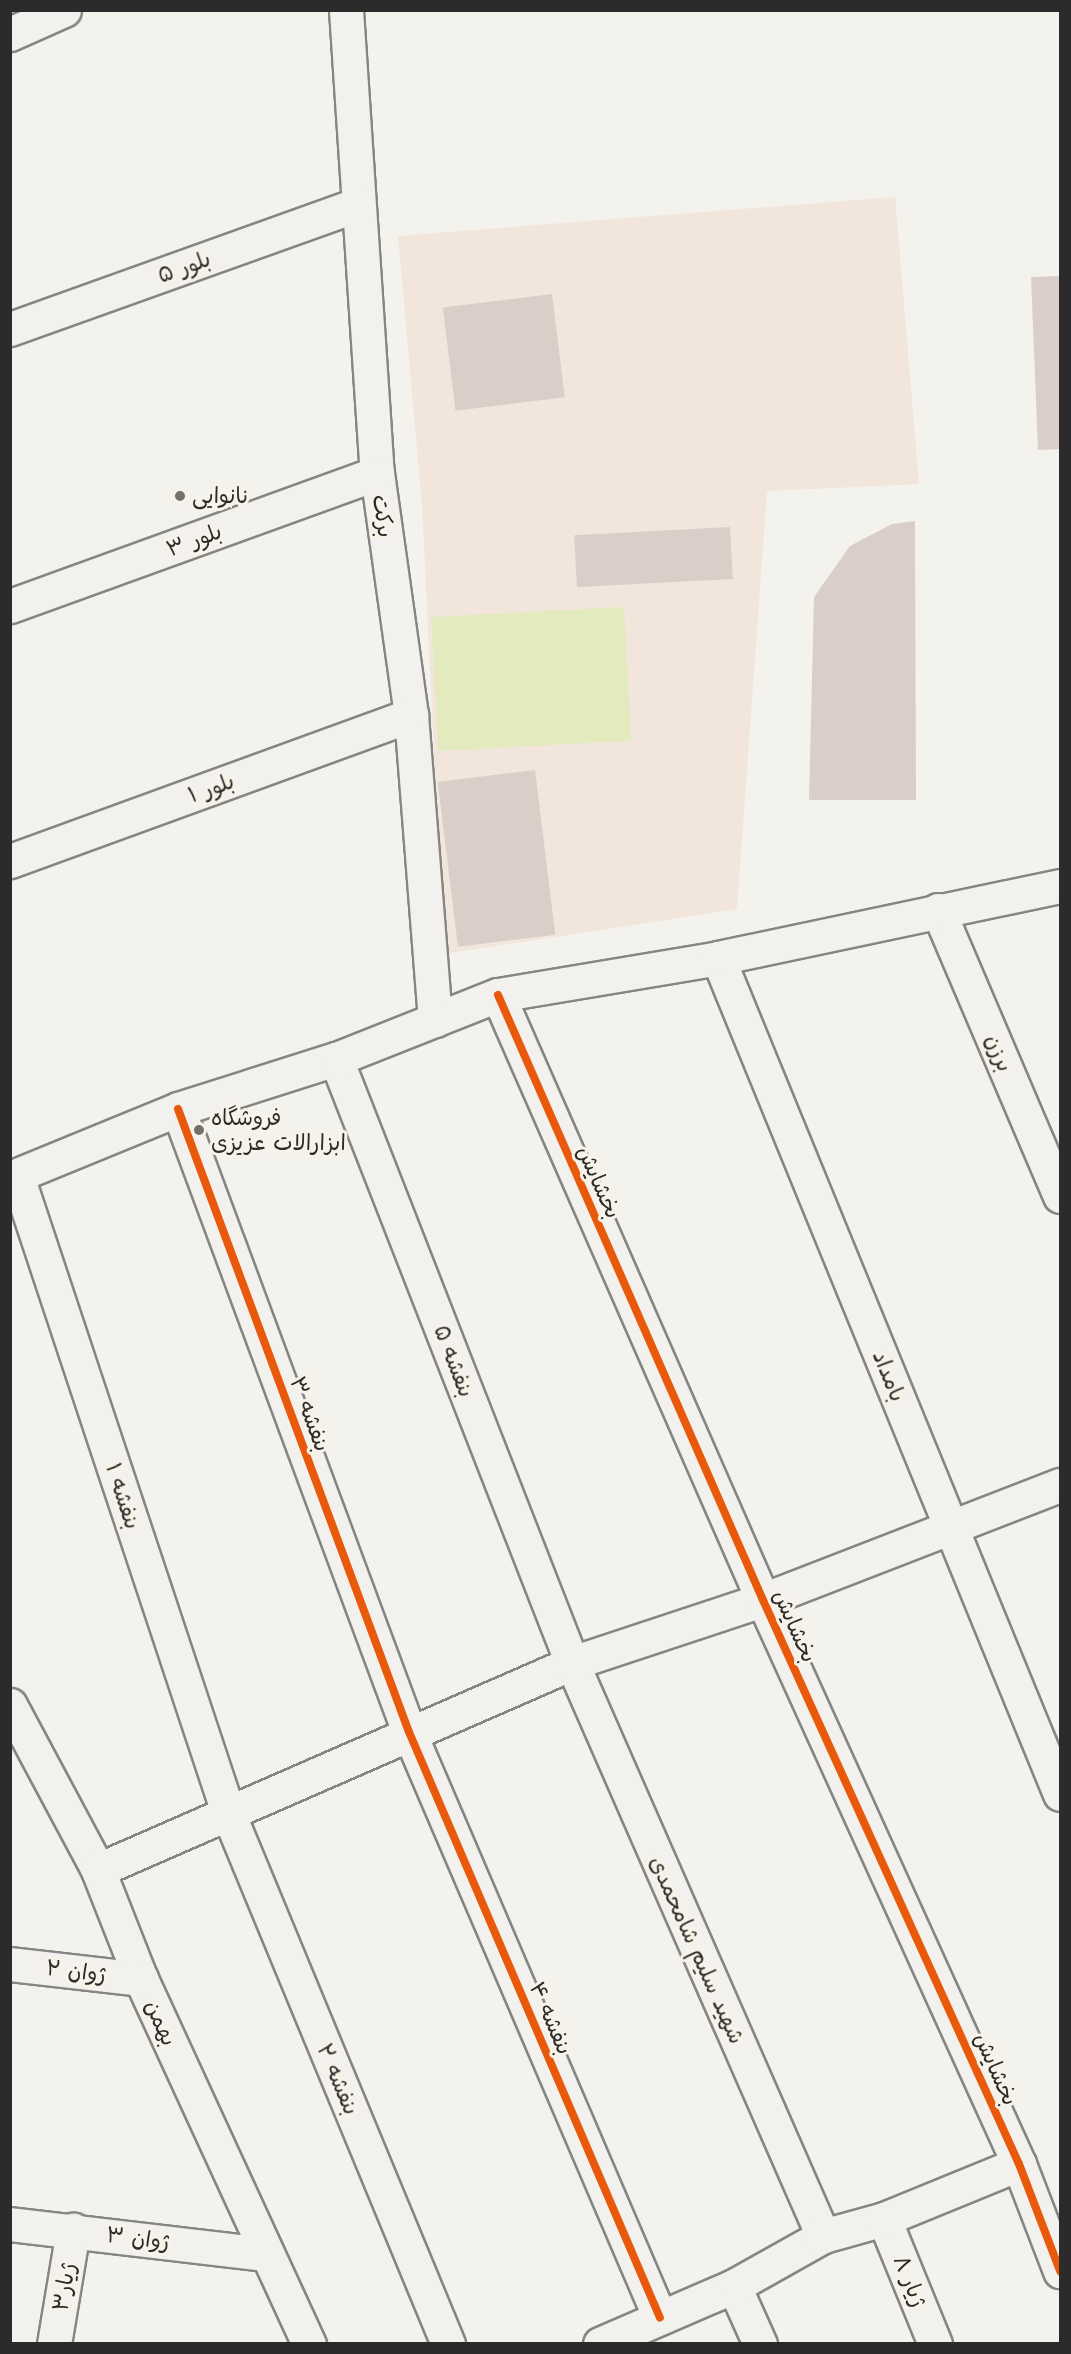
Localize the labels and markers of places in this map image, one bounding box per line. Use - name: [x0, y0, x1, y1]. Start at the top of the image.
- place label: نانوایی: [192, 483, 249, 509]
- marker: نانوایی: [173, 489, 187, 503]
- place label: فروشگاه ابزارالات عزیزی: [211, 1104, 346, 1156]
- marker: فروشگاه ابزارالات عزیزی: [192, 1123, 206, 1137]

